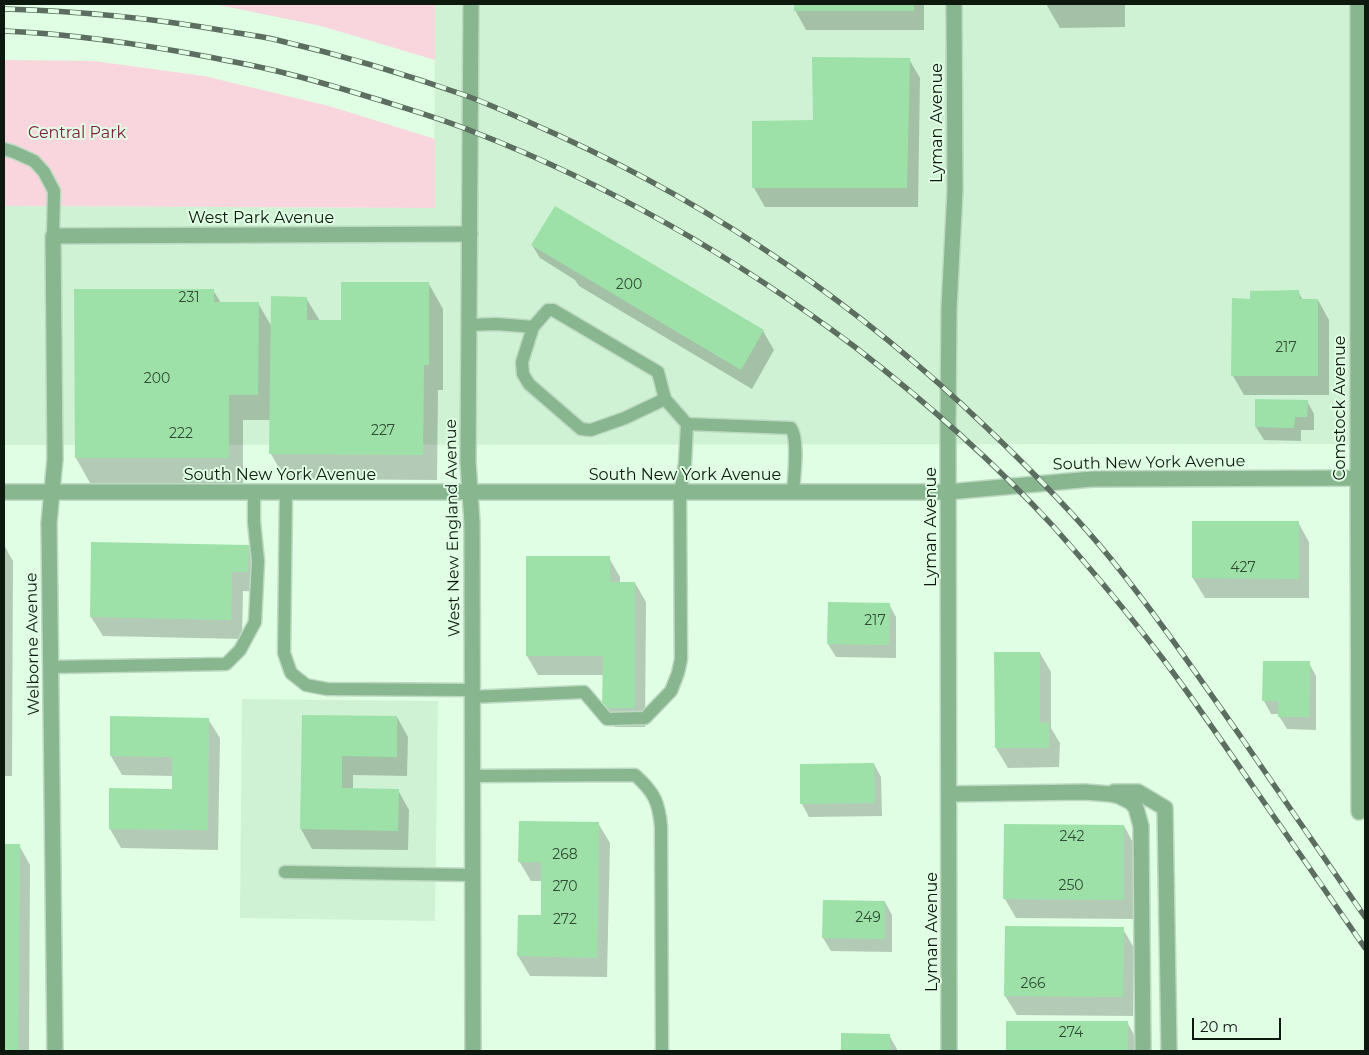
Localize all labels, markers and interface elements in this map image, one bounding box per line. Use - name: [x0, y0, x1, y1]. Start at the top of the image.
- street label: Lyman Avenue: [927, 63, 947, 183]
- park label: Central Park: [28, 123, 126, 143]
- street label: West Park Avenue: [188, 208, 334, 228]
- house number: 200: [616, 277, 642, 293]
- house number: 231: [179, 290, 199, 306]
- street label: Comstock Avenue: [1330, 335, 1350, 481]
- house number: 217: [1275, 340, 1297, 356]
- house number: 200: [144, 371, 170, 387]
- street label: West New England Avenue: [441, 419, 465, 637]
- house number: 227: [371, 423, 395, 439]
- house number: 222: [169, 426, 193, 442]
- street label: South New York Avenue: [1053, 452, 1245, 474]
- street label: South New York Avenue: [184, 465, 376, 485]
- street label: South New York Avenue: [589, 465, 781, 485]
- street label: Lyman Avenue: [921, 467, 941, 587]
- house number: 427: [1230, 560, 1256, 576]
- street label: Welborne Avenue: [22, 572, 44, 716]
- house number: 217: [864, 613, 886, 629]
- house number: 242: [1060, 829, 1084, 845]
- house number: 268: [552, 847, 578, 863]
- street label: Lyman Avenue: [922, 872, 942, 992]
- house number: 250: [1058, 878, 1084, 894]
- house number: 270: [552, 879, 578, 895]
- house number: 249: [855, 910, 881, 926]
- house number: 272: [553, 912, 577, 928]
- house number: 266: [1021, 976, 1045, 992]
- scale bar: [1194, 1008, 1283, 1040]
- text: 20 m: [1200, 1017, 1238, 1036]
- house number: 274: [1059, 1025, 1083, 1041]

